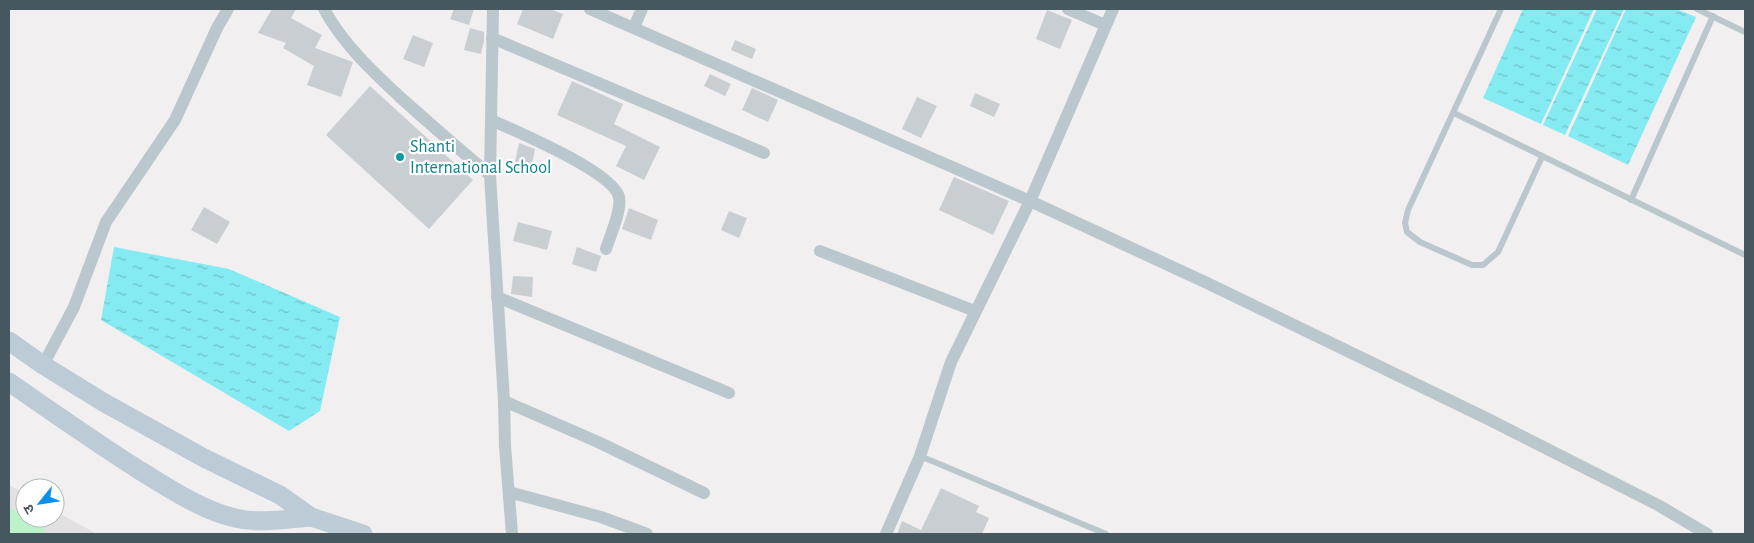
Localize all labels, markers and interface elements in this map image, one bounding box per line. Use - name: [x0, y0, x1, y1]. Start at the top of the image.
- place label: Shanti International School: [410, 138, 551, 177]
- marker: Shanti International School: [394, 151, 406, 163]
- north arrow: [15, 478, 65, 528]
- text: उ: [21, 501, 38, 516]

